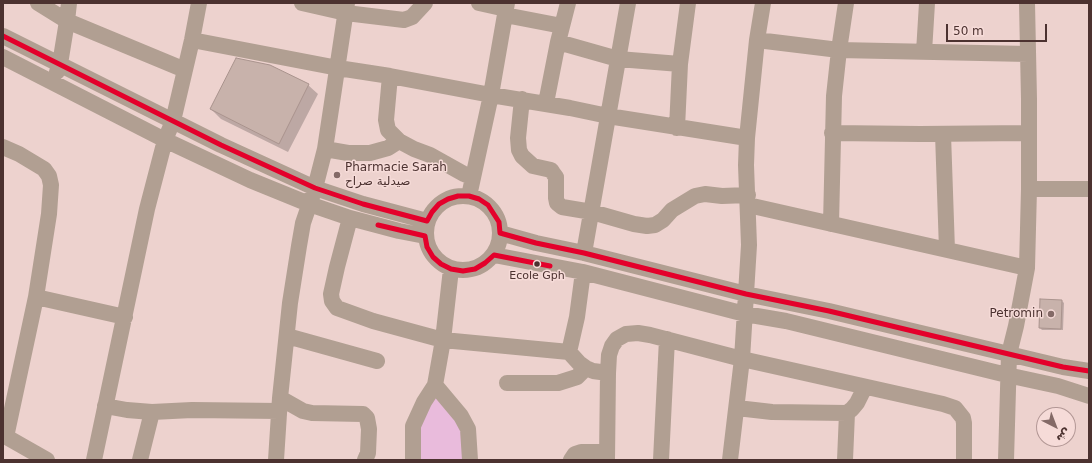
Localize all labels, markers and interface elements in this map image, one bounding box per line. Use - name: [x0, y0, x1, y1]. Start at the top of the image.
- scale bar: [948, 16, 1049, 42]
- text: 50 m: [953, 24, 984, 38]
- place label: Pharmacie Sarah صيدلية صراح: [345, 161, 447, 189]
- marker: Pharmacie Sarah صيدلية صراح: [332, 170, 342, 180]
- marker: Ecole Gph: [532, 259, 542, 269]
- place label: Ecole Gph: [509, 269, 565, 283]
- place label: Petromin: [989, 307, 1043, 321]
- marker: Petromin: [1046, 309, 1056, 319]
- north arrow: [1036, 407, 1076, 447]
- text: ش: [1054, 426, 1074, 445]

